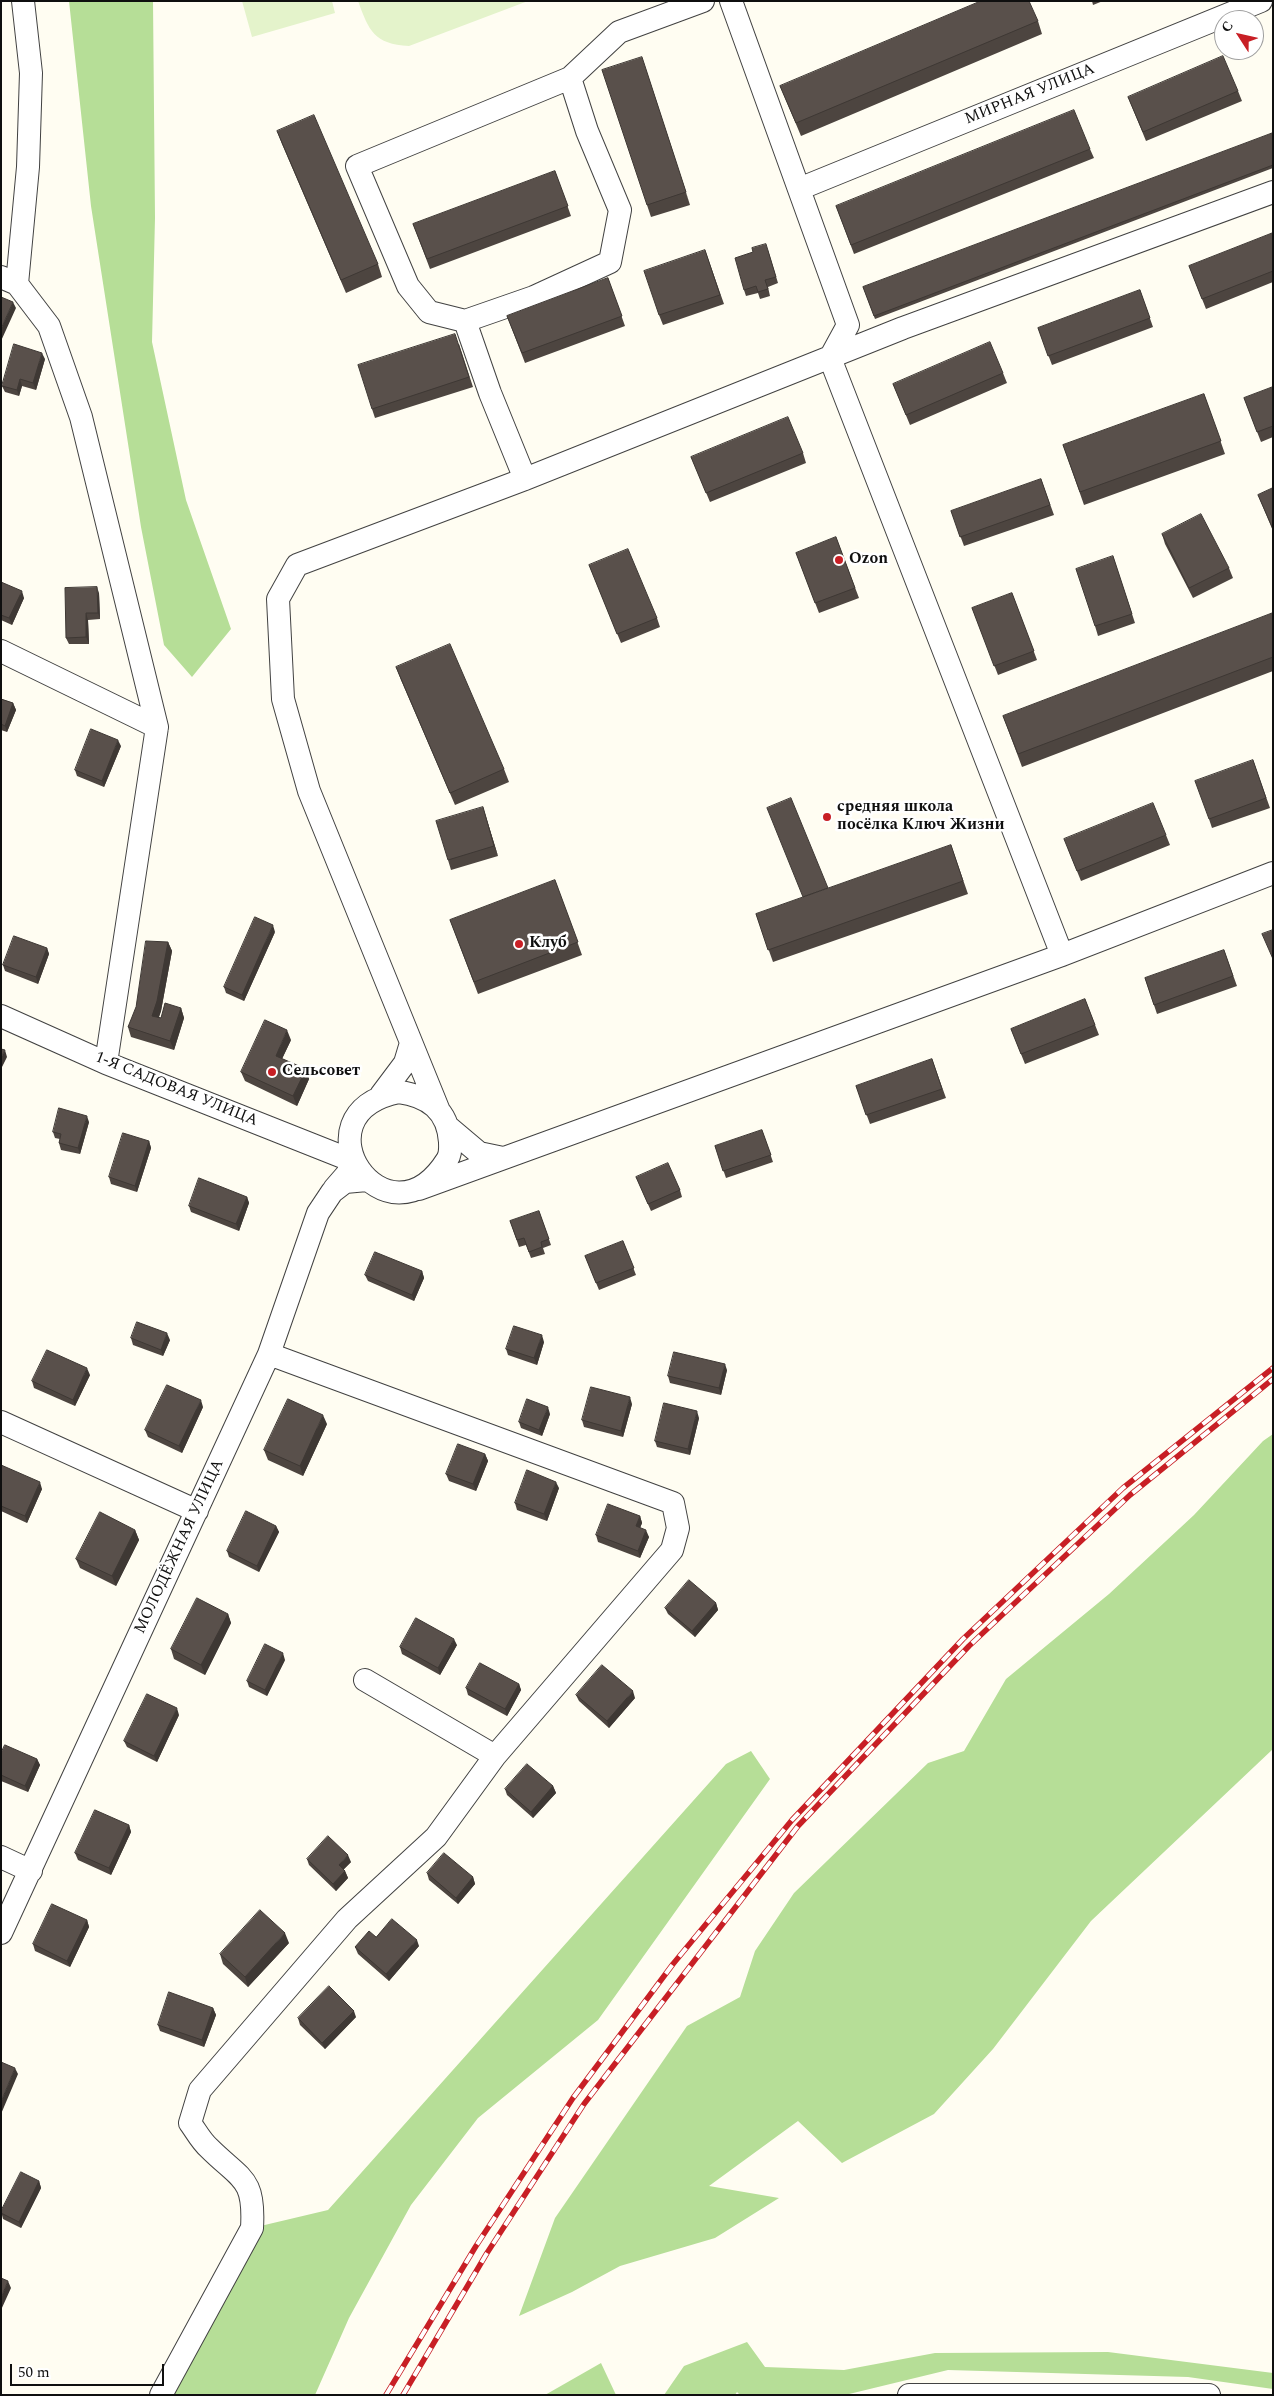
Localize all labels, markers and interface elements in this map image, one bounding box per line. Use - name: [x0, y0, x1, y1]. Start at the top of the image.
- north arrow: [1214, 10, 1264, 60]
- text: С: [1216, 17, 1239, 37]
- street label: МИРНАЯ УЛИЦА: [962, 60, 1098, 130]
- place label: Ozon: [849, 550, 888, 570]
- marker: Ozon: [833, 554, 845, 566]
- place label: средняя школа посёлка Ключ Жизни: [837, 798, 1005, 836]
- marker: средняя школа посёлка Ключ Жизни: [821, 811, 833, 823]
- place label: Клуб: [529, 934, 567, 954]
- marker: Клуб: [513, 938, 525, 950]
- street label: 1-Я САДОВАЯ УЛИЦА: [92, 1049, 260, 1131]
- place label: Сельсовет: [282, 1062, 360, 1082]
- marker: Сельсовет: [266, 1066, 278, 1078]
- street label: МОЛОДЁЖНАЯ УЛИЦА: [131, 1457, 229, 1637]
- scale bar: [12, 2354, 166, 2386]
- text: 50 m: [18, 2361, 50, 2384]

